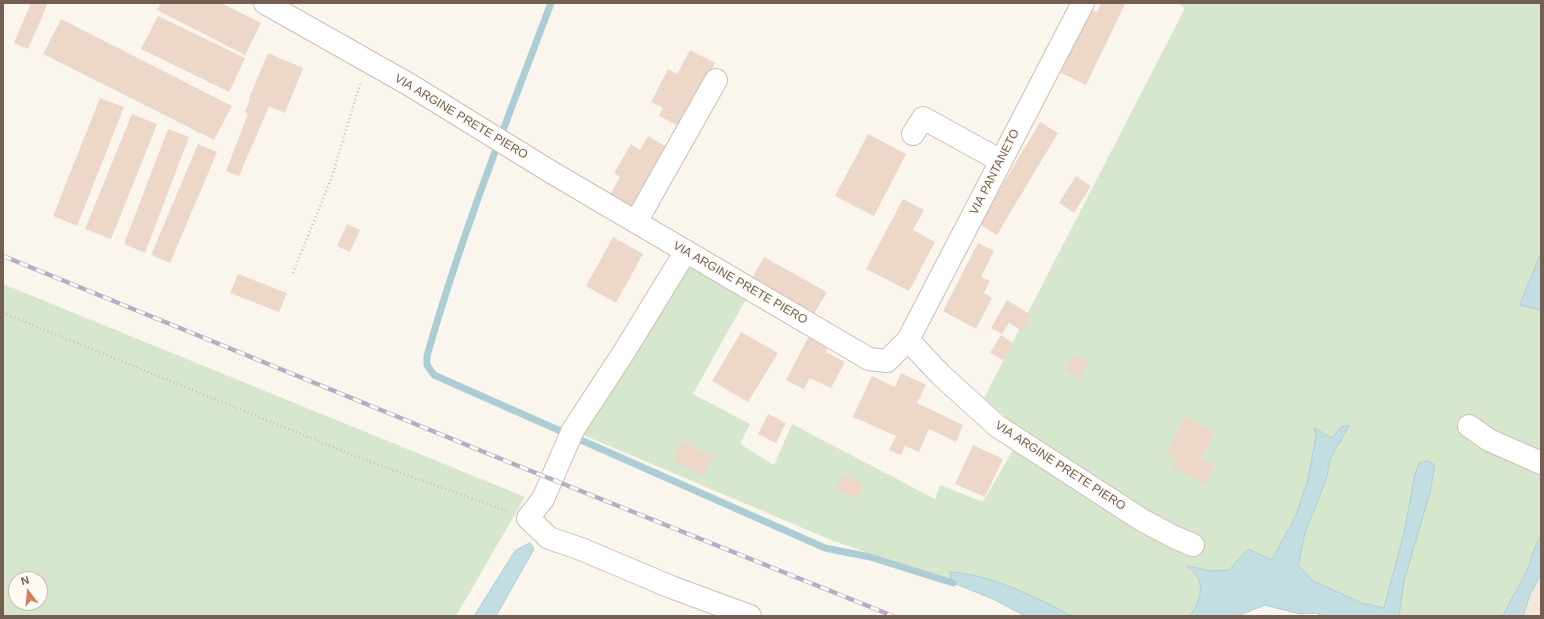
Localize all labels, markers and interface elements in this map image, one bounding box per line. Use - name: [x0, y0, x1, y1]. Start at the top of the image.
- street label: VIA ARGINE PRETE PIERO: [392, 72, 530, 162]
- street label: VIA PANTANETO: [967, 127, 1023, 217]
- street label: VIA ARGINE PRETE PIERO: [670, 239, 810, 327]
- street label: VIA ARGINE PRETE PIERO: [992, 418, 1128, 514]
- north arrow: [8, 571, 48, 611]
- text: N: [19, 574, 30, 587]

